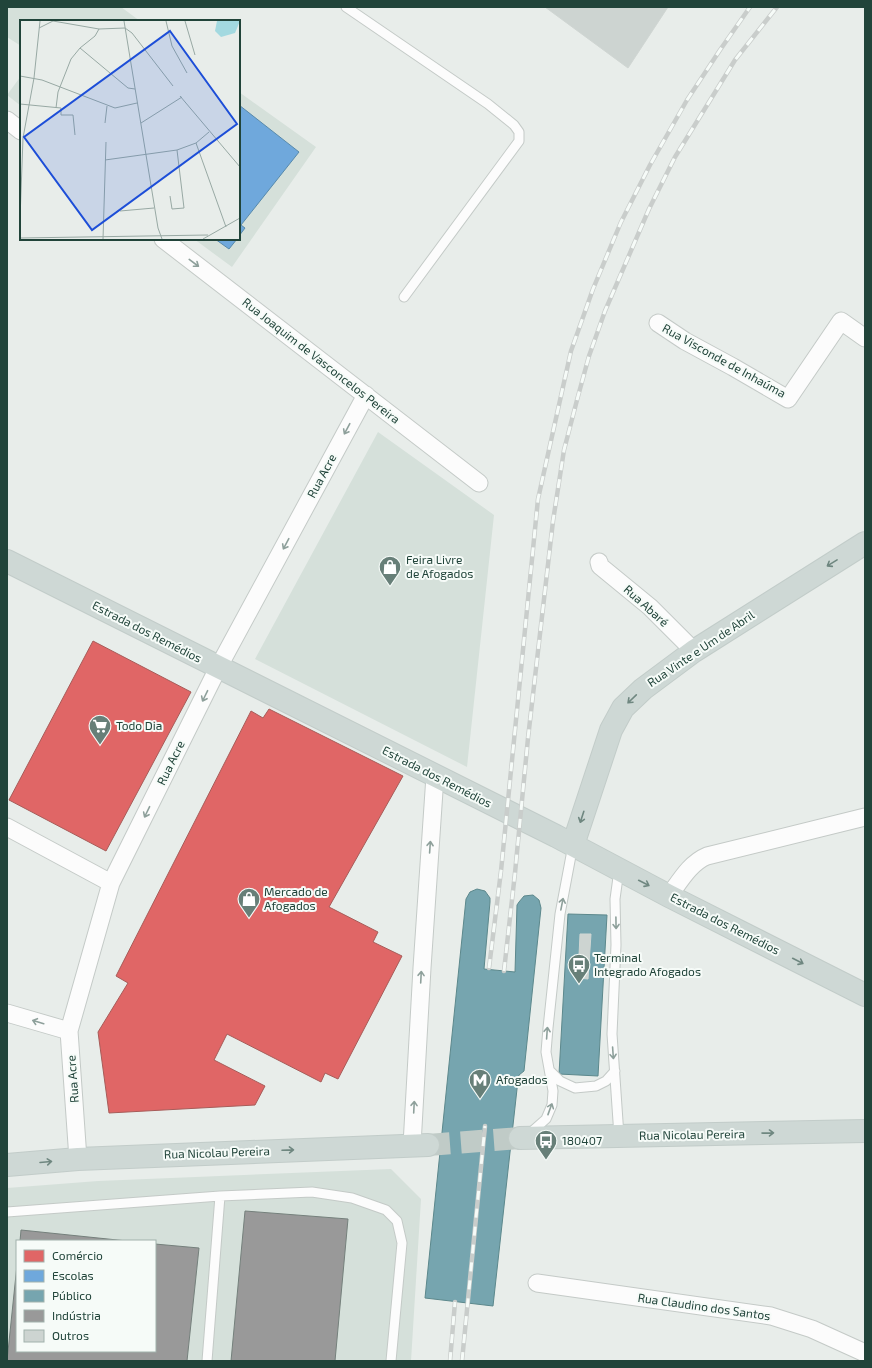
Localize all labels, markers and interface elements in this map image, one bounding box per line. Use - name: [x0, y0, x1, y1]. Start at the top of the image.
- inset map: [20, 20, 240, 240]
- one-way arrow: [188, 258, 199, 267]
- street label: Rua Joaquim de Vasconcelos Pereira: [240, 294, 403, 426]
- street label: Rua Visconde de Inhaúma: [660, 320, 789, 400]
- one-way arrow: [343, 423, 351, 435]
- street label: Rua Acre: [304, 451, 338, 500]
- one-way arrow: [281, 538, 289, 550]
- place label: Feira Livre de Afogados: [406, 552, 473, 580]
- shop icon: Feira Livre de Afogados: [377, 554, 403, 587]
- one-way arrow: [826, 560, 838, 568]
- street label: Rua Abaré: [621, 582, 672, 629]
- street label: Estrada dos Remédios: [90, 597, 205, 665]
- street label: Rua Vinte e Um de Abril: [644, 607, 757, 689]
- one-way arrow: [201, 689, 208, 701]
- one-way arrow: [627, 694, 637, 704]
- supermarket icon: Todo Dia: [87, 713, 113, 746]
- place label: Todo Dia: [116, 718, 162, 732]
- street label: Rua Acre: [153, 738, 187, 787]
- street label: Estrada dos Remédios: [380, 742, 495, 810]
- one-way arrow: [143, 806, 150, 818]
- one-way arrow: [578, 811, 585, 824]
- one-way arrow: [427, 841, 434, 854]
- one-way arrow: [638, 880, 650, 887]
- place label: Mercado de Afogados: [264, 884, 328, 912]
- shop icon: Mercado de Afogados: [236, 886, 262, 919]
- street label: Estrada dos Remédios: [668, 889, 783, 957]
- one-way arrow: [559, 897, 567, 910]
- one-way arrow: [612, 916, 619, 929]
- place label: Terminal Integrado Afogados: [594, 950, 701, 978]
- bus stop icon: Terminal Integrado Afogados: [566, 952, 592, 985]
- one-way arrow: [791, 958, 803, 965]
- one-way arrow: [417, 971, 425, 984]
- one-way arrow: [32, 1018, 45, 1025]
- one-way arrow: [544, 1027, 551, 1040]
- one-way arrow: [610, 1046, 617, 1059]
- street label: Rua Acre: [63, 1055, 81, 1103]
- metro station icon: Afogados: [467, 1067, 493, 1100]
- place label: Afogados: [496, 1072, 548, 1086]
- one-way arrow: [411, 1101, 418, 1114]
- one-way arrow: [547, 1104, 555, 1116]
- street label: Rua Nicolau Pereira: [639, 1126, 745, 1142]
- bus stop icon: 180407: [533, 1128, 559, 1161]
- one-way arrow: [761, 1130, 774, 1137]
- place label: 180407: [562, 1133, 602, 1147]
- street label: Rua Nicolau Pereira: [164, 1143, 270, 1161]
- one-way arrow: [281, 1147, 294, 1154]
- one-way arrow: [39, 1158, 52, 1165]
- legend: [16, 1240, 156, 1352]
- text: Comércio: [52, 1248, 103, 1262]
- text: Escolas: [52, 1268, 94, 1282]
- text: Público: [52, 1288, 92, 1302]
- street label: Rua Claudino dos Santos: [637, 1290, 771, 1322]
- text: Indústria: [52, 1308, 101, 1322]
- text: Outros: [52, 1328, 89, 1342]

